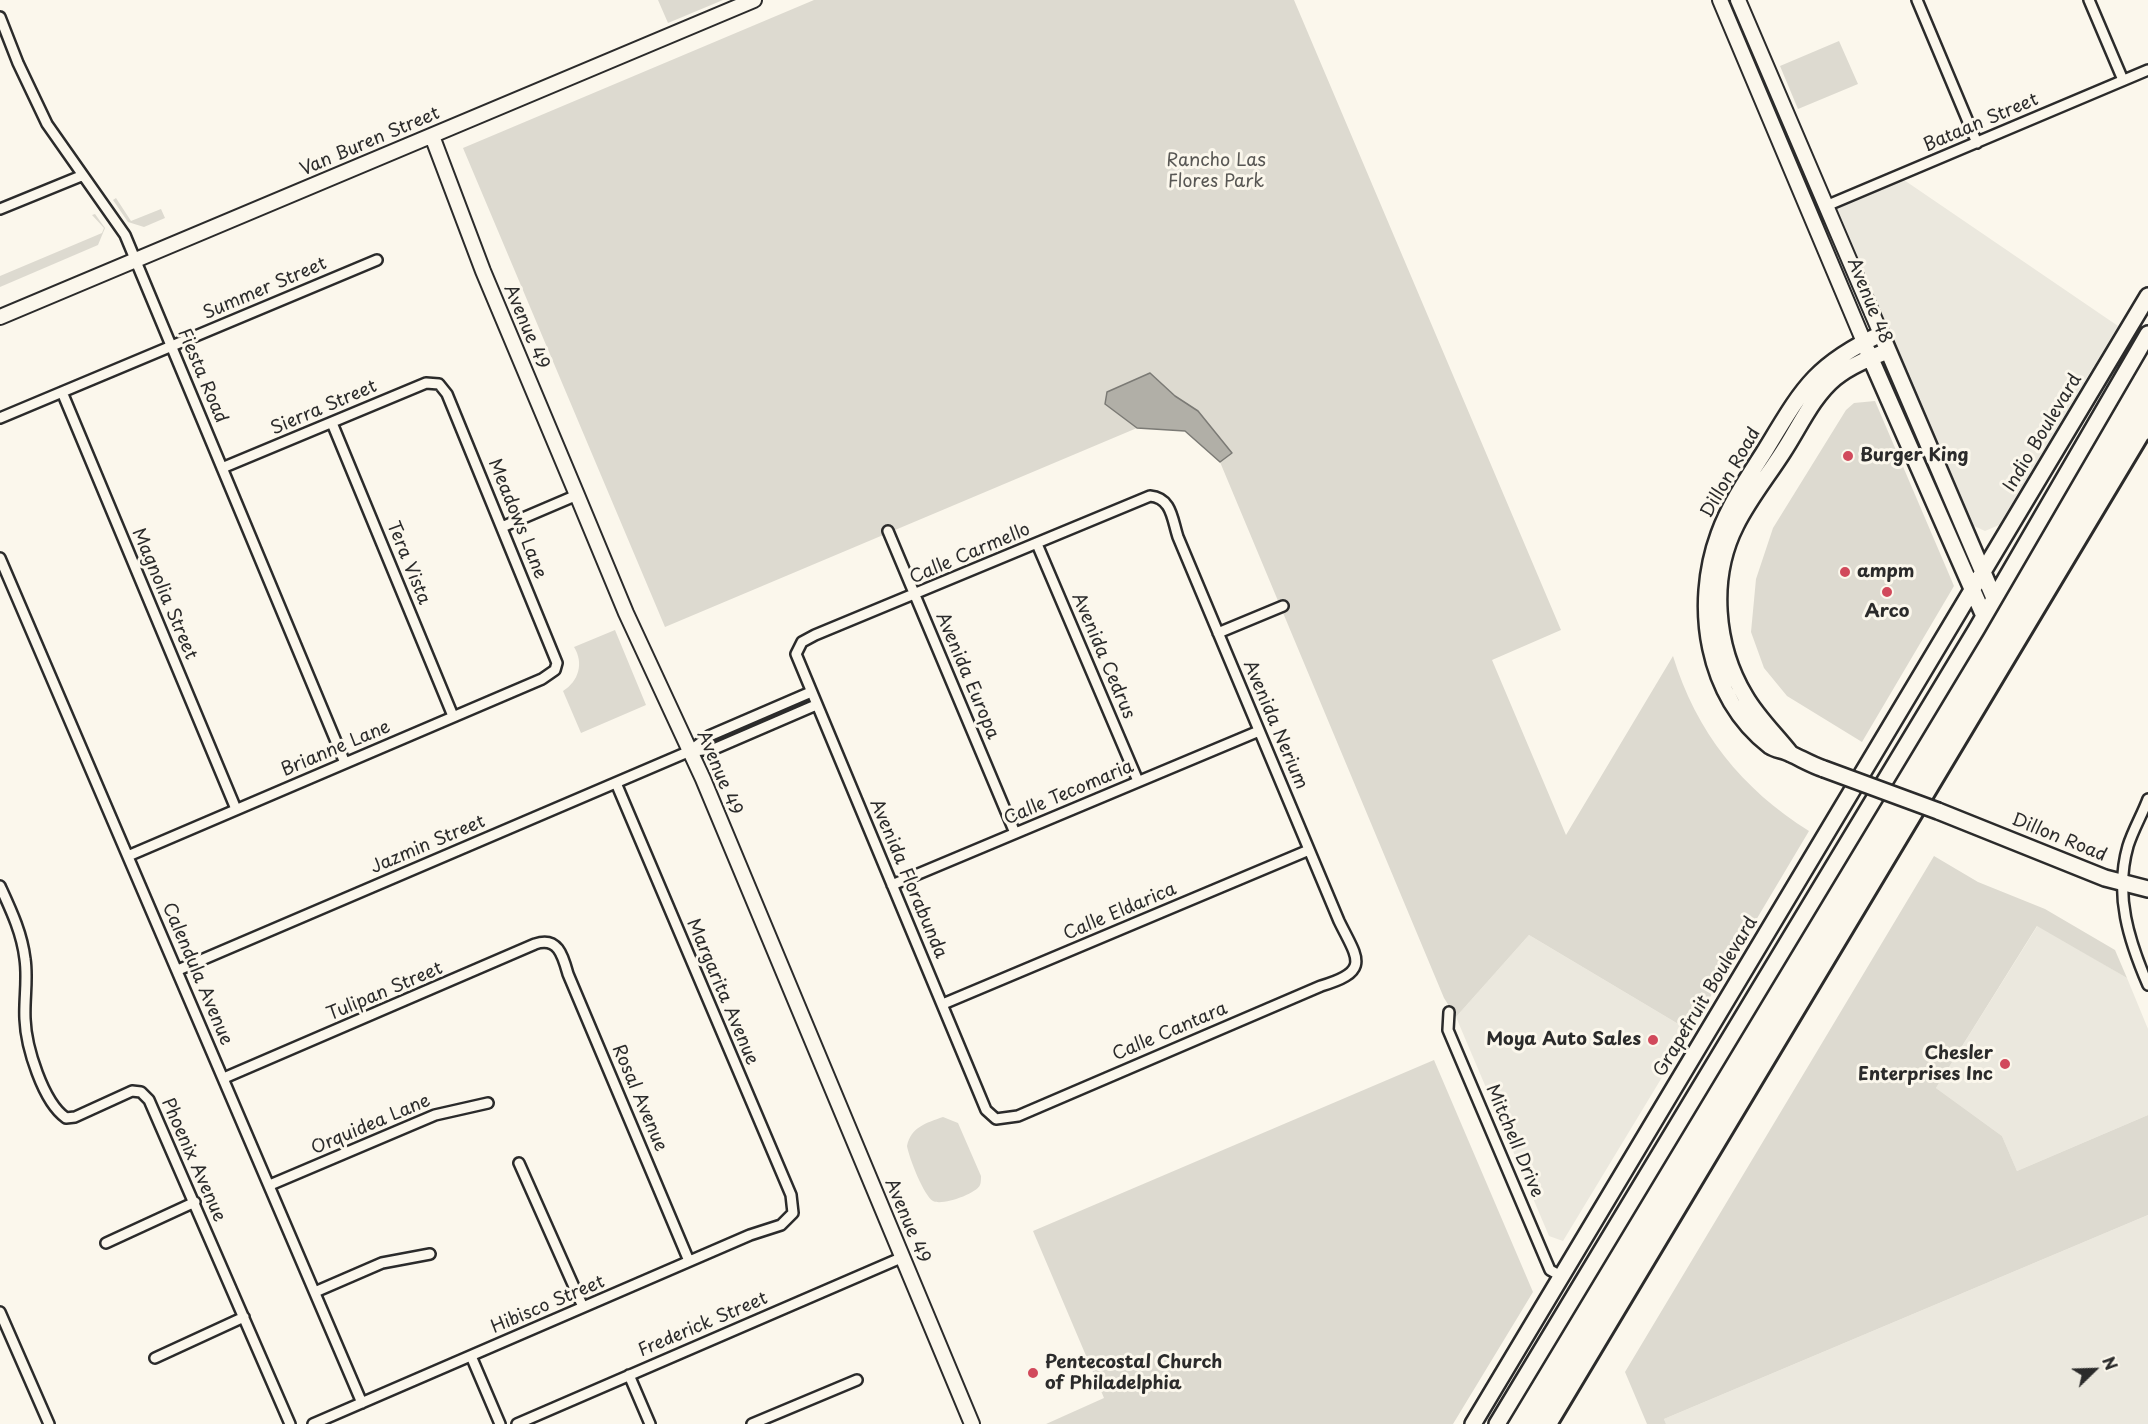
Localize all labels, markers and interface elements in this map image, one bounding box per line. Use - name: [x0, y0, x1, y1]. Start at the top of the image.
- street label: Bataan Street: [1920, 89, 2042, 157]
- street label: Van Buren Street: [297, 103, 443, 181]
- park label: Rancho Las Flores Park: [1166, 150, 1266, 192]
- street label: Summer Street: [200, 253, 330, 325]
- street label: Avenue 48: [1842, 255, 1896, 347]
- street label: Avenue 49: [499, 282, 553, 372]
- street label: Fiesta Road: [172, 325, 232, 427]
- street label: Indio Boulevard: [1999, 370, 2087, 496]
- street label: Sierra Street: [268, 376, 380, 440]
- street label: Dillon Road: [1697, 424, 1765, 522]
- place label: Burger King: [1860, 445, 1968, 467]
- marker: Burger King: [1841, 449, 1855, 463]
- street label: Meadows Lane: [483, 456, 551, 582]
- street label: Tera Vista: [382, 518, 434, 608]
- street label: Calle Carmello: [907, 519, 1033, 589]
- street label: Magnolia Street: [127, 525, 201, 663]
- place label: ampm: [1857, 561, 1915, 583]
- marker: ampm: [1838, 565, 1852, 579]
- marker: Arco: [1880, 585, 1894, 599]
- street label: Avenida Cedrus: [1067, 590, 1139, 722]
- place label: Arco: [1865, 601, 1909, 623]
- street label: Avenida Europa: [931, 609, 1003, 743]
- street label: Avenida Nerium: [1238, 657, 1312, 793]
- street label: Brianne Lane: [278, 716, 394, 782]
- street label: Avenue 49: [692, 728, 746, 818]
- street label: Calle Tecomaria: [1001, 756, 1137, 830]
- street label: Avenida Florabunda: [865, 796, 951, 962]
- street label: Dillon Road: [2008, 809, 2110, 867]
- street label: Jazmin Street: [367, 811, 489, 879]
- street label: Calle Eldarica: [1060, 879, 1180, 945]
- street label: Calendula Avenue: [157, 900, 237, 1048]
- street label: Grapefruit Boulevard: [1650, 913, 1762, 1081]
- street label: Margarita Avenue: [681, 916, 763, 1068]
- street label: Tulipan Street: [324, 958, 446, 1026]
- street label: Calle Cantara: [1109, 998, 1231, 1066]
- place label: Moya Auto Sales: [1486, 1029, 1641, 1051]
- marker: Moya Auto Sales: [1646, 1033, 1660, 1047]
- street label: Rosal Avenue: [607, 1041, 671, 1155]
- place label: Chesler Enterprises Inc: [1858, 1043, 1993, 1086]
- marker: Chesler Enterprises Inc: [1998, 1057, 2012, 1071]
- street label: Mitchell Drive: [1481, 1081, 1547, 1201]
- street label: Orquidea Lane: [308, 1090, 434, 1160]
- street label: Phoenix Avenue: [156, 1095, 230, 1225]
- street label: Avenue 49: [880, 1176, 934, 1266]
- street label: Hibisco Street: [488, 1271, 608, 1339]
- street label: Frederick Street: [635, 1288, 771, 1362]
- north arrow: [2064, 1340, 2124, 1400]
- place label: Pentecostal Church of Philadelphia: [1045, 1352, 1222, 1394]
- text: N: [2097, 1352, 2124, 1373]
- marker: Pentecostal Church of Philadelphia: [1026, 1366, 1040, 1380]

